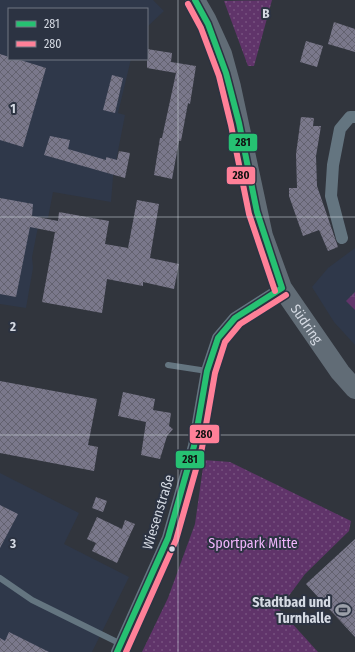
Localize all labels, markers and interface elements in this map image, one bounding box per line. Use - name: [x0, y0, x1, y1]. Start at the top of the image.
- text: B: [262, 6, 270, 21]
- legend: [8, 8, 148, 60]
- text: 281: [44, 17, 60, 31]
- text: 280: [44, 37, 62, 51]
- text: 1: [10, 101, 16, 116]
- line badge: 281: [228, 133, 258, 152]
- text: 281: [234, 136, 251, 149]
- line badge: 280: [226, 166, 256, 185]
- text: 280: [232, 169, 249, 182]
- street label: Südring: [287, 301, 326, 348]
- text: 2: [9, 319, 16, 334]
- line badge: 280: [189, 424, 220, 444]
- text: 280: [195, 428, 212, 441]
- line badge: 281: [175, 450, 205, 469]
- text: 281: [181, 453, 198, 466]
- street label: Wiesenstraße: [139, 473, 178, 552]
- park label: Sportpark Mitte: [208, 535, 298, 552]
- text: 3: [9, 536, 16, 551]
- unlabelled marker: [167, 544, 177, 554]
- place label: Stadtbad und Turnhalle: [252, 594, 331, 627]
- sports icon: Stadtbad und Turnhalle: [334, 601, 352, 619]

